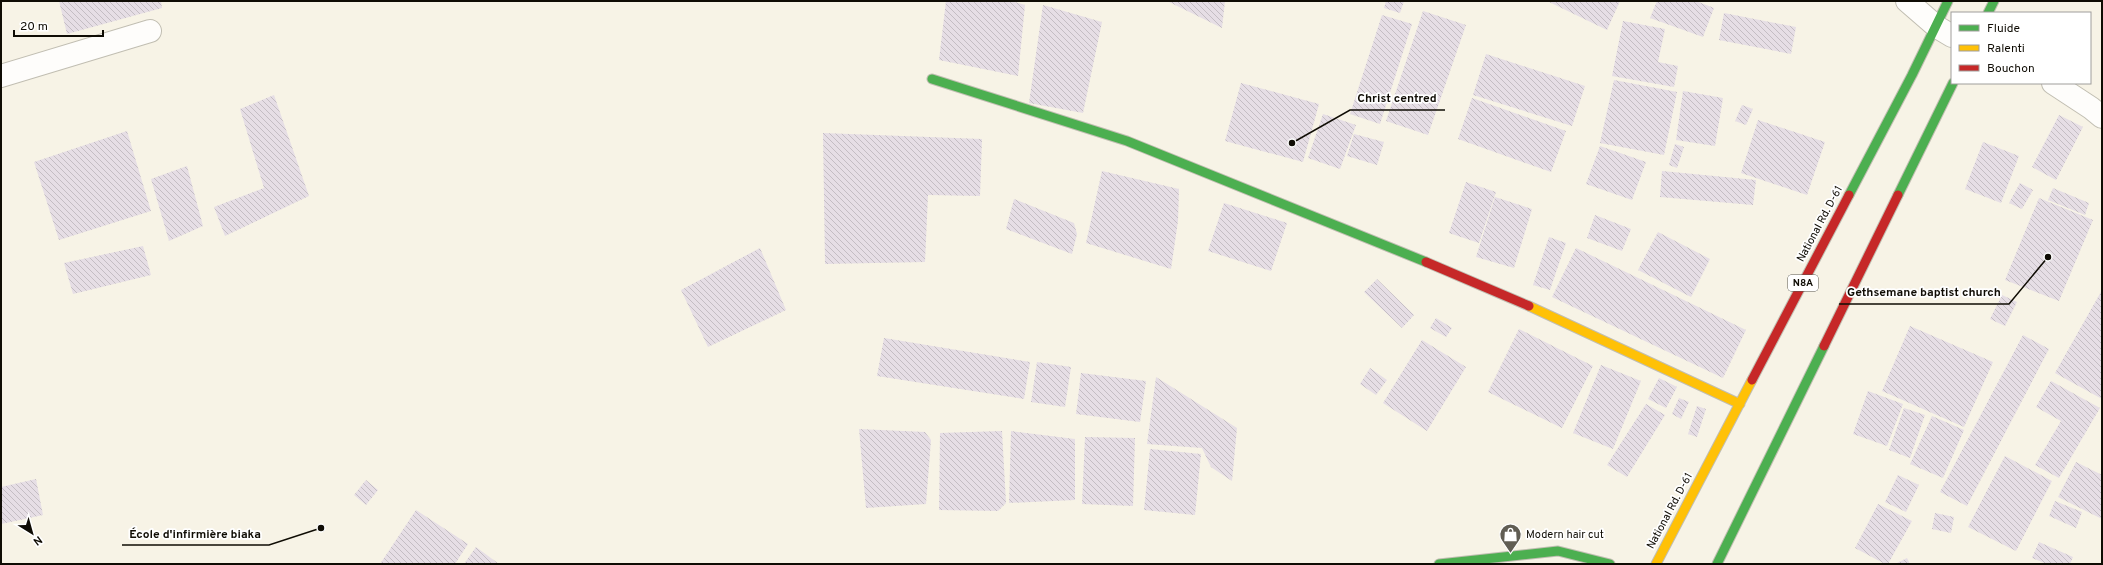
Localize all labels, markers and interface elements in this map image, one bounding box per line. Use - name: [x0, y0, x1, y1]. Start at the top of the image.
- scale bar: [14, 12, 103, 38]
- legend: [1951, 12, 2091, 84]
- text: 20 m: [20, 19, 48, 35]
- text: Fluide: [1987, 21, 2020, 37]
- text: Ralenti: [1987, 41, 2025, 57]
- text: Bouchon: [1987, 61, 2035, 77]
- callout: Christ centred: [1350, 86, 1445, 110]
- text: Christ centred: [1357, 91, 1437, 107]
- street label: National Rd. D-61: [1794, 184, 1846, 264]
- road number: N8A: [1788, 275, 1818, 291]
- callout: Gethsemane baptist church: [1839, 280, 2009, 304]
- text: Gethsemane baptist church: [1847, 285, 2001, 301]
- street label: National Rd. D-61: [1644, 471, 1696, 551]
- north arrow: [12, 513, 52, 553]
- callout: École d'infirmière biaka: [122, 521, 269, 545]
- shop icon: Modern hair cut: [1497, 522, 1523, 555]
- text: École d'infirmière biaka: [129, 527, 261, 543]
- place label: Modern hair cut: [1526, 528, 1604, 542]
- text: N: [30, 532, 45, 548]

